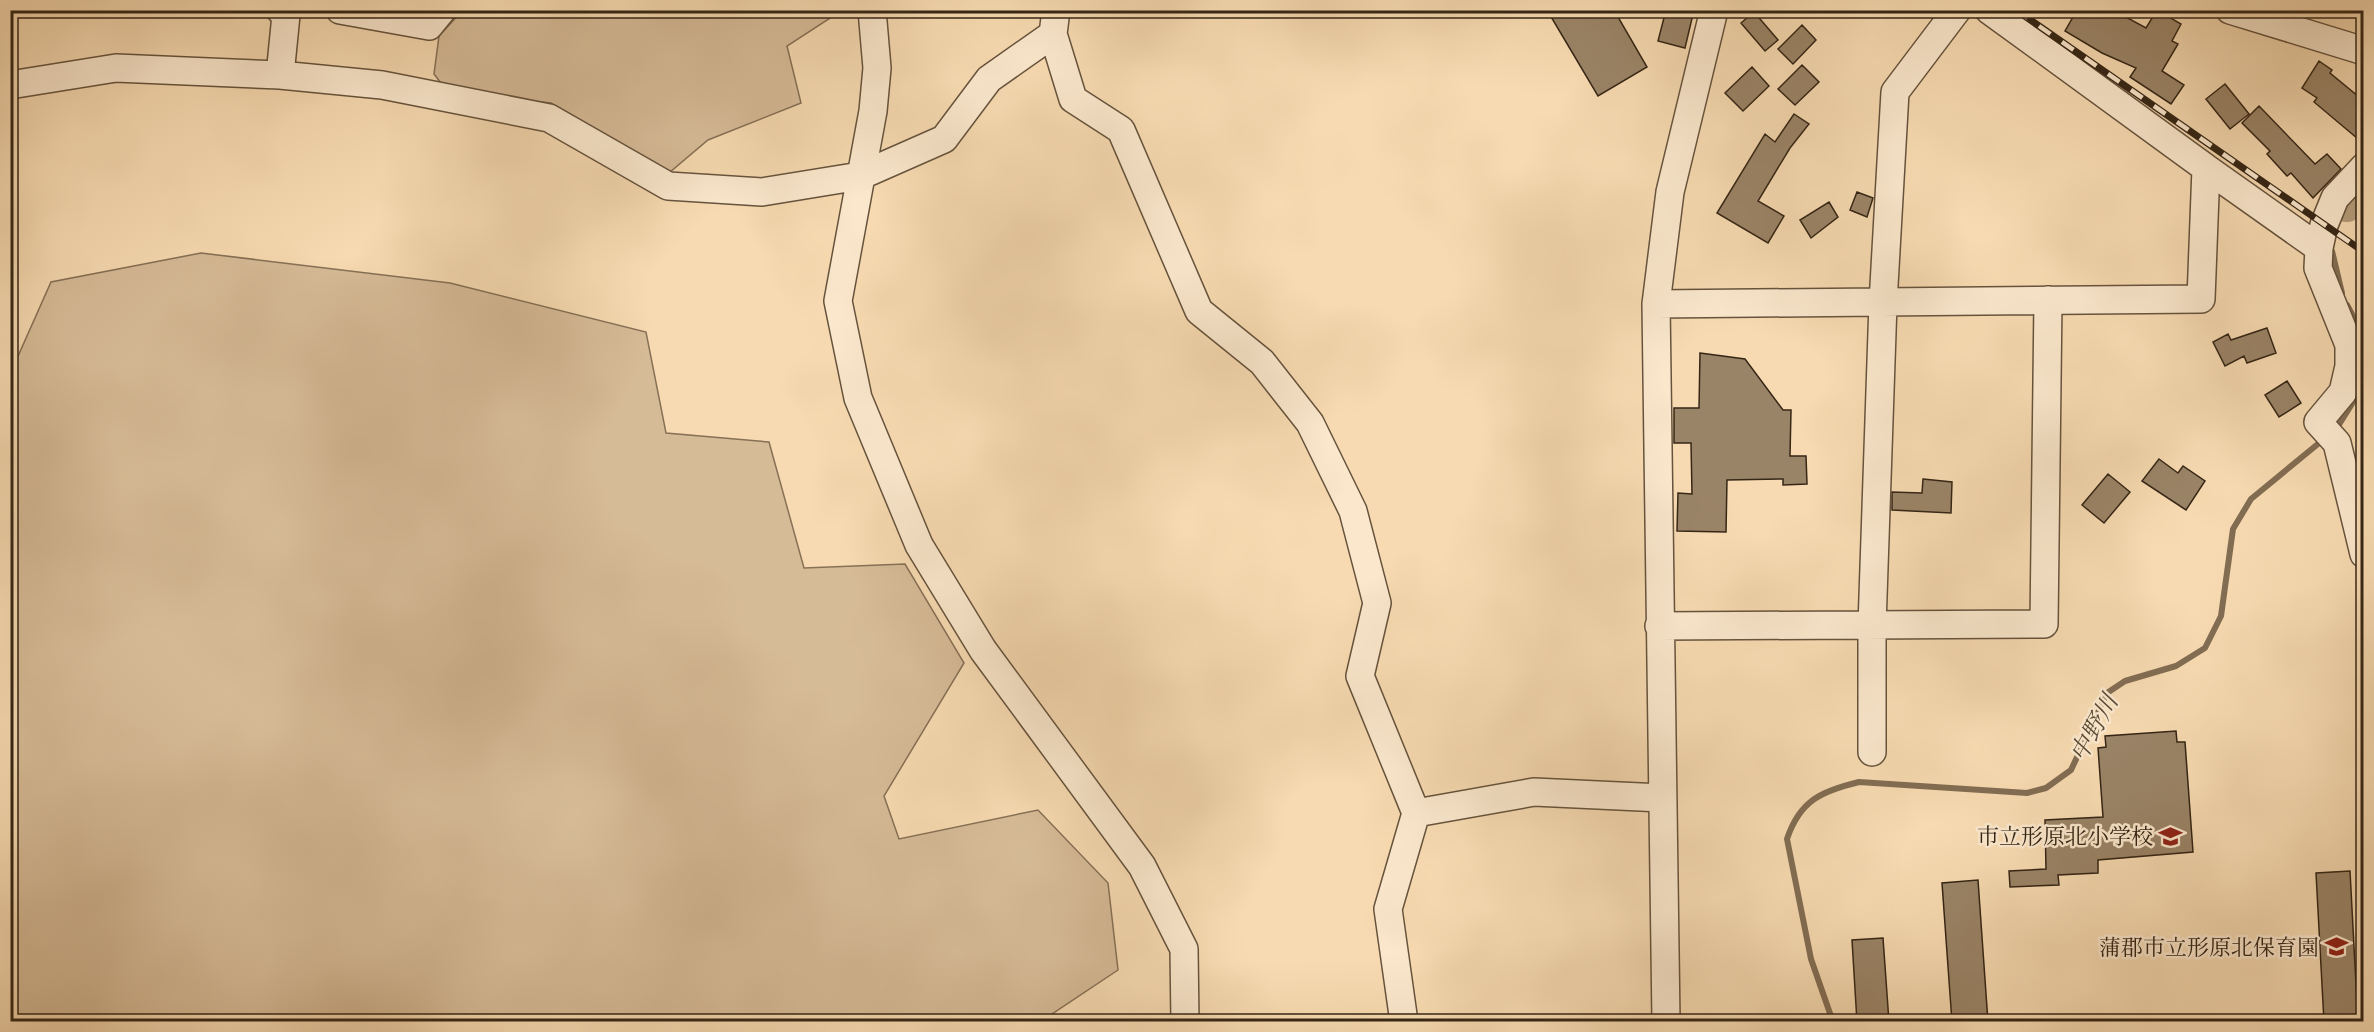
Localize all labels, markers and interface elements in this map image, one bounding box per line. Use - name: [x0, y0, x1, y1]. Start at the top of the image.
- water label: 中野川: [2063, 687, 2130, 769]
- place label: 市立形原北小学校: [1977, 823, 2153, 854]
- school or university icon: 市立形原北小学校: [2158, 823, 2184, 849]
- place label: 蒲郡市立形原北保育園: [2099, 934, 2319, 965]
- school or university icon: 蒲郡市立形原北保育園: [2324, 934, 2350, 960]

